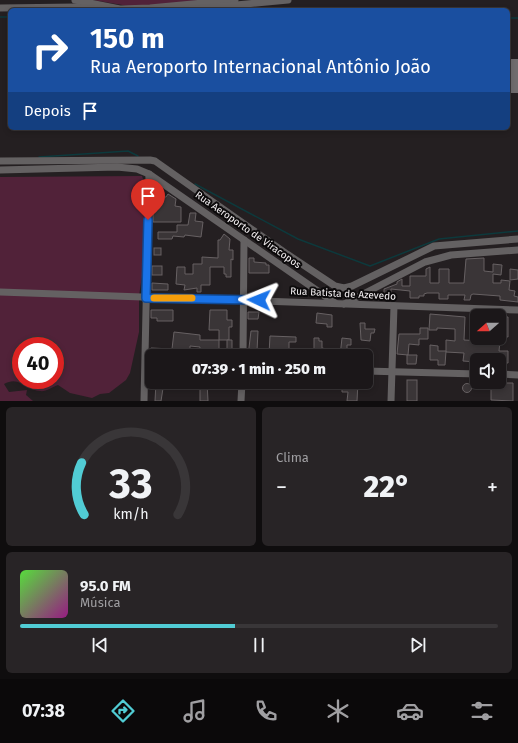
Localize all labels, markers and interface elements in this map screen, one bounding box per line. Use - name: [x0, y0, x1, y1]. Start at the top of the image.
- text: 150 m: [90, 22, 165, 55]
- icon: right: [24, 24, 76, 76]
- text: Rua Aeroporto Internacional Antônio João: [90, 56, 431, 78]
- icon: arrive: [79, 100, 101, 122]
- text: Depois: [24, 102, 71, 120]
- pin: [131, 179, 165, 220]
- icon: arrive: [137, 185, 159, 207]
- street label: Rua Aeroporto de Viracopos: [193, 189, 303, 271]
- position arrow: [238, 279, 280, 321]
- street label: Rua Batista de Azevedo: [290, 285, 396, 303]
- north arrow: [470, 309, 506, 345]
- map controls: [470, 309, 506, 389]
- speed limit sign: 40: [12, 337, 64, 389]
- button: sound: [470, 353, 506, 389]
- text: 07:39 · 1 min · 250 m: [192, 360, 326, 378]
- text: Clima: [276, 450, 309, 465]
- text: 33: [108, 458, 153, 508]
- text: 22°: [364, 469, 411, 505]
- text: −: [276, 474, 287, 501]
- text: +: [487, 474, 498, 501]
- text: km/h: [113, 505, 149, 522]
- text: 95.0 FM: [80, 577, 131, 595]
- text: Música: [80, 595, 121, 610]
- icon: previous: [89, 634, 111, 656]
- icon: pause: [248, 634, 270, 656]
- icon: next: [407, 634, 429, 656]
- icon: directions: [109, 697, 137, 725]
- icon: music: [181, 697, 209, 725]
- icon: phone: [252, 697, 280, 725]
- icon: climate: [324, 697, 352, 725]
- icon: car: [396, 697, 424, 725]
- icon: filters: [468, 697, 496, 725]
- text: 07:38: [22, 700, 65, 722]

